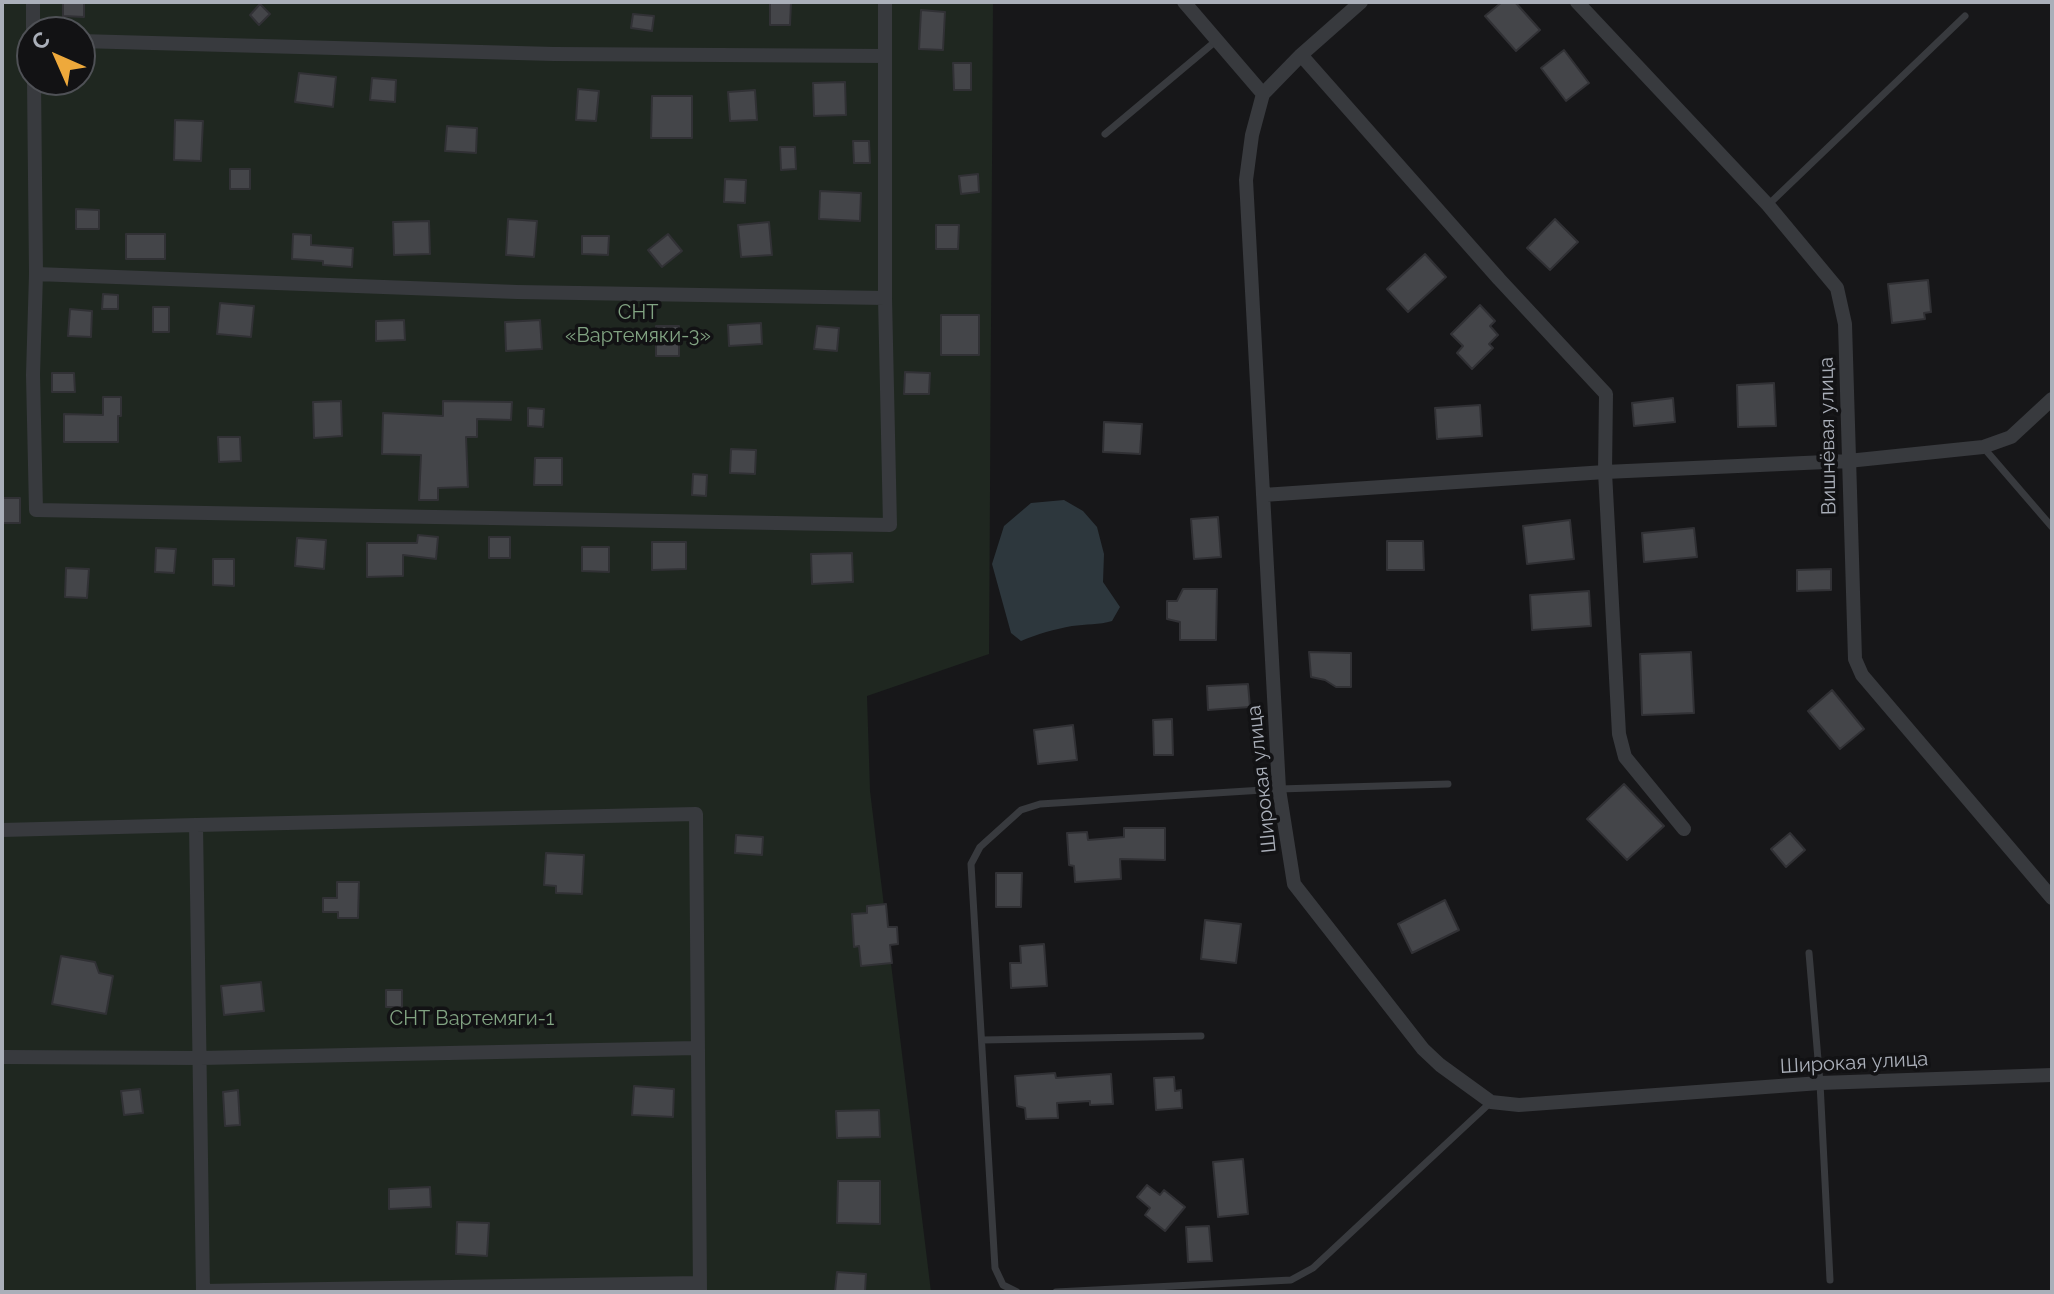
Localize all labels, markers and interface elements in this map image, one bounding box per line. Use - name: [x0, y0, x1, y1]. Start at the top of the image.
- north arrow: [16, 16, 96, 96]
- text: С: [26, 26, 55, 55]
- park label: СНТ «Вартемяки-3»: [565, 301, 711, 348]
- street label: Вишнёвая улица: [1815, 357, 1841, 515]
- street label: Широкая улица: [1242, 704, 1282, 854]
- park label: СНТ Вартемяги-1: [390, 1007, 554, 1031]
- street label: Широкая улица: [1779, 1047, 1929, 1079]

